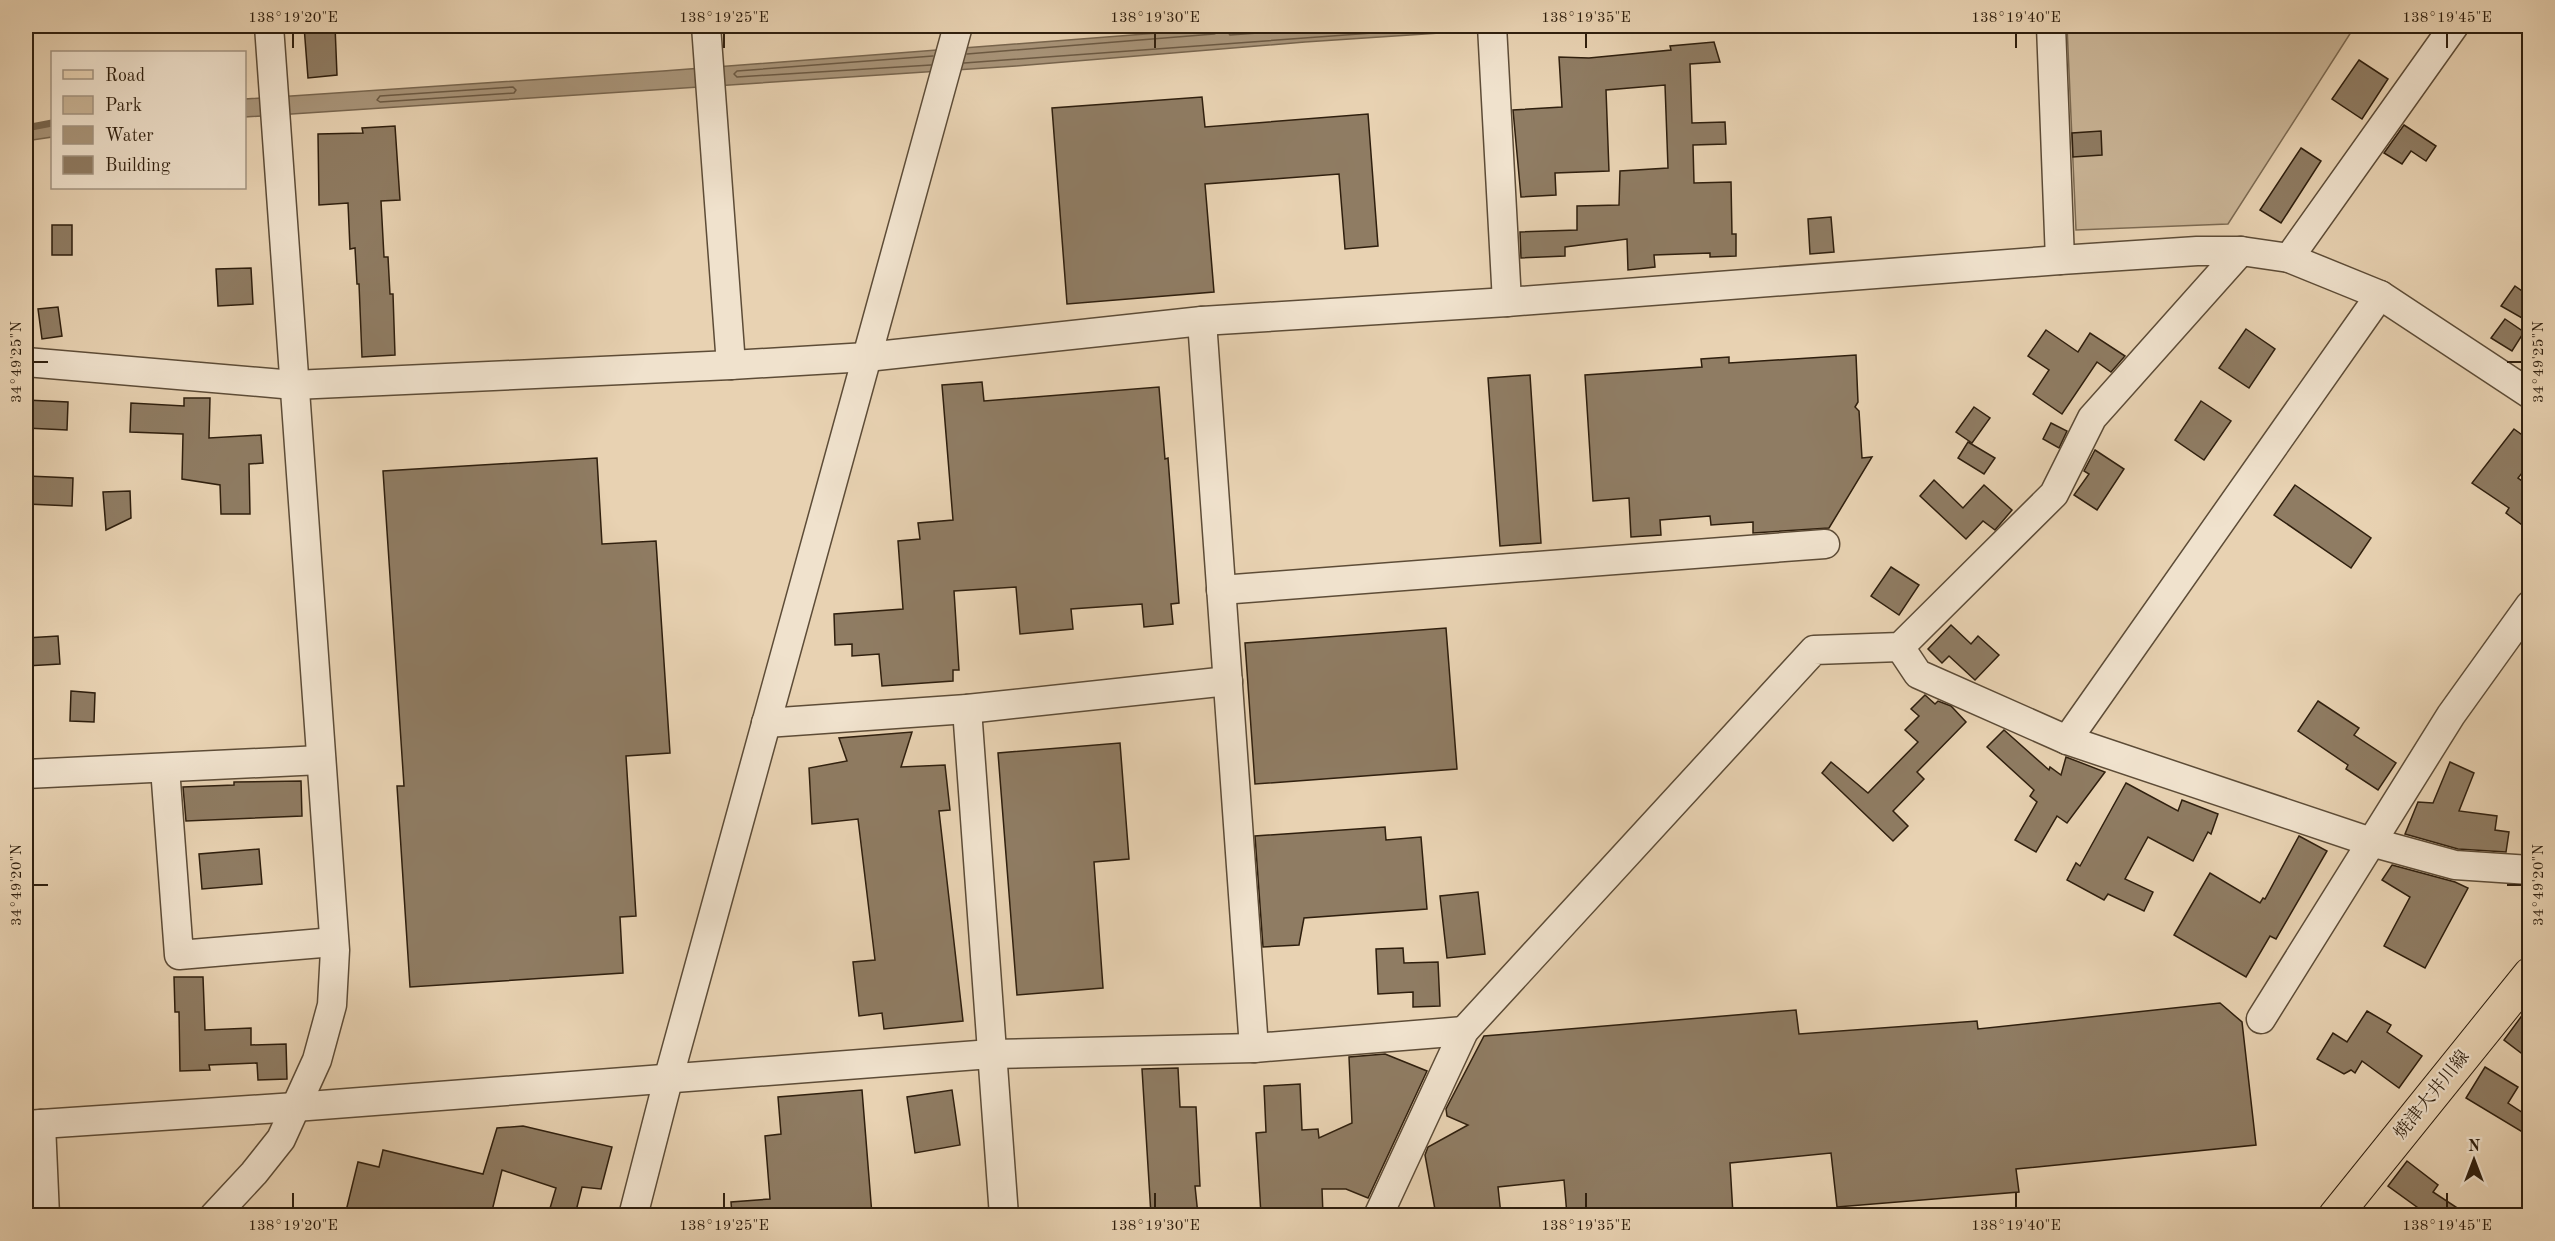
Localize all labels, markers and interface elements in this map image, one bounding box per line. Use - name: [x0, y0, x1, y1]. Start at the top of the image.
- text: 138°19'20"E: [248, 11, 338, 26]
- text: 138°19'25"E: [679, 11, 769, 26]
- text: 138°19'30"E: [1110, 11, 1200, 26]
- text: 138°19'35"E: [1541, 11, 1631, 26]
- text: 138°19'40"E: [1971, 11, 2061, 26]
- text: 138°19'45"E: [2402, 11, 2492, 26]
- legend: [51, 51, 246, 189]
- text: Road: [105, 67, 145, 85]
- text: Park: [105, 97, 142, 115]
- text: Water: [105, 127, 154, 145]
- text: Building: [105, 157, 171, 175]
- text: 34°49'25"N: [10, 321, 25, 403]
- text: 34°49'25"N: [2532, 321, 2547, 403]
- text: 34°49'20"N: [10, 844, 25, 926]
- text: 34°49'20"N: [2532, 844, 2547, 926]
- street label: 焼津大井川線: [2389, 1046, 2473, 1143]
- north arrow: [2444, 1130, 2504, 1190]
- text: N: [2468, 1139, 2481, 1155]
- text: 138°19'20"E: [248, 1219, 338, 1234]
- text: 138°19'25"E: [679, 1219, 769, 1234]
- text: 138°19'30"E: [1110, 1219, 1200, 1234]
- text: 138°19'35"E: [1541, 1219, 1631, 1234]
- text: 138°19'40"E: [1971, 1219, 2061, 1234]
- text: 138°19'45"E: [2402, 1219, 2492, 1234]

